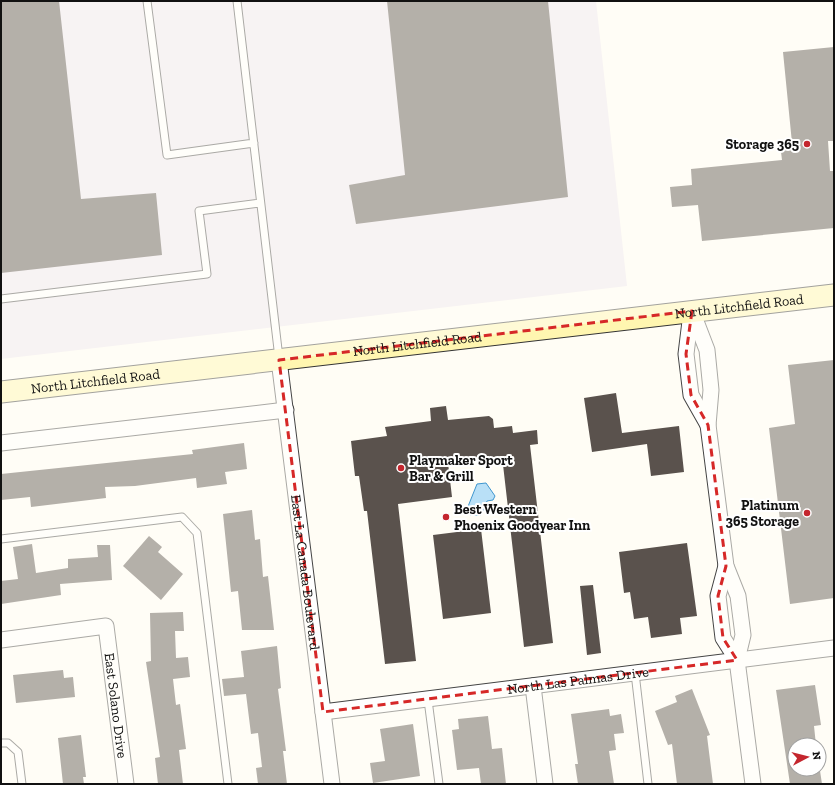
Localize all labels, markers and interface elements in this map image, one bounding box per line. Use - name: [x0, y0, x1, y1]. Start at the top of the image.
- place label: Storage 365: [725, 136, 799, 153]
- marker: Storage 365: [802, 139, 812, 149]
- street label: North Litchfield Road: [674, 290, 805, 322]
- street label: North Litchfield Road: [352, 328, 483, 359]
- street label: North Litchfield Road: [30, 365, 161, 397]
- place label: Playmaker Sport Bar & Grill: [409, 452, 513, 485]
- marker: Playmaker Sport Bar & Grill: [396, 463, 406, 473]
- street label: East La Canada Boulevard: [287, 494, 324, 651]
- place label: Platinum 365 Storage: [725, 497, 800, 530]
- place label: Best Western Phoenix Goodyear Inn: [454, 501, 591, 534]
- marker: Platinum 365 Storage: [802, 508, 812, 518]
- marker: Best Western Phoenix Goodyear Inn: [441, 512, 451, 522]
- street label: East Solano Drive: [101, 652, 131, 760]
- street label: North Las Palmas Drive: [506, 663, 650, 697]
- north arrow: [787, 737, 827, 777]
- text: N: [809, 751, 823, 761]

